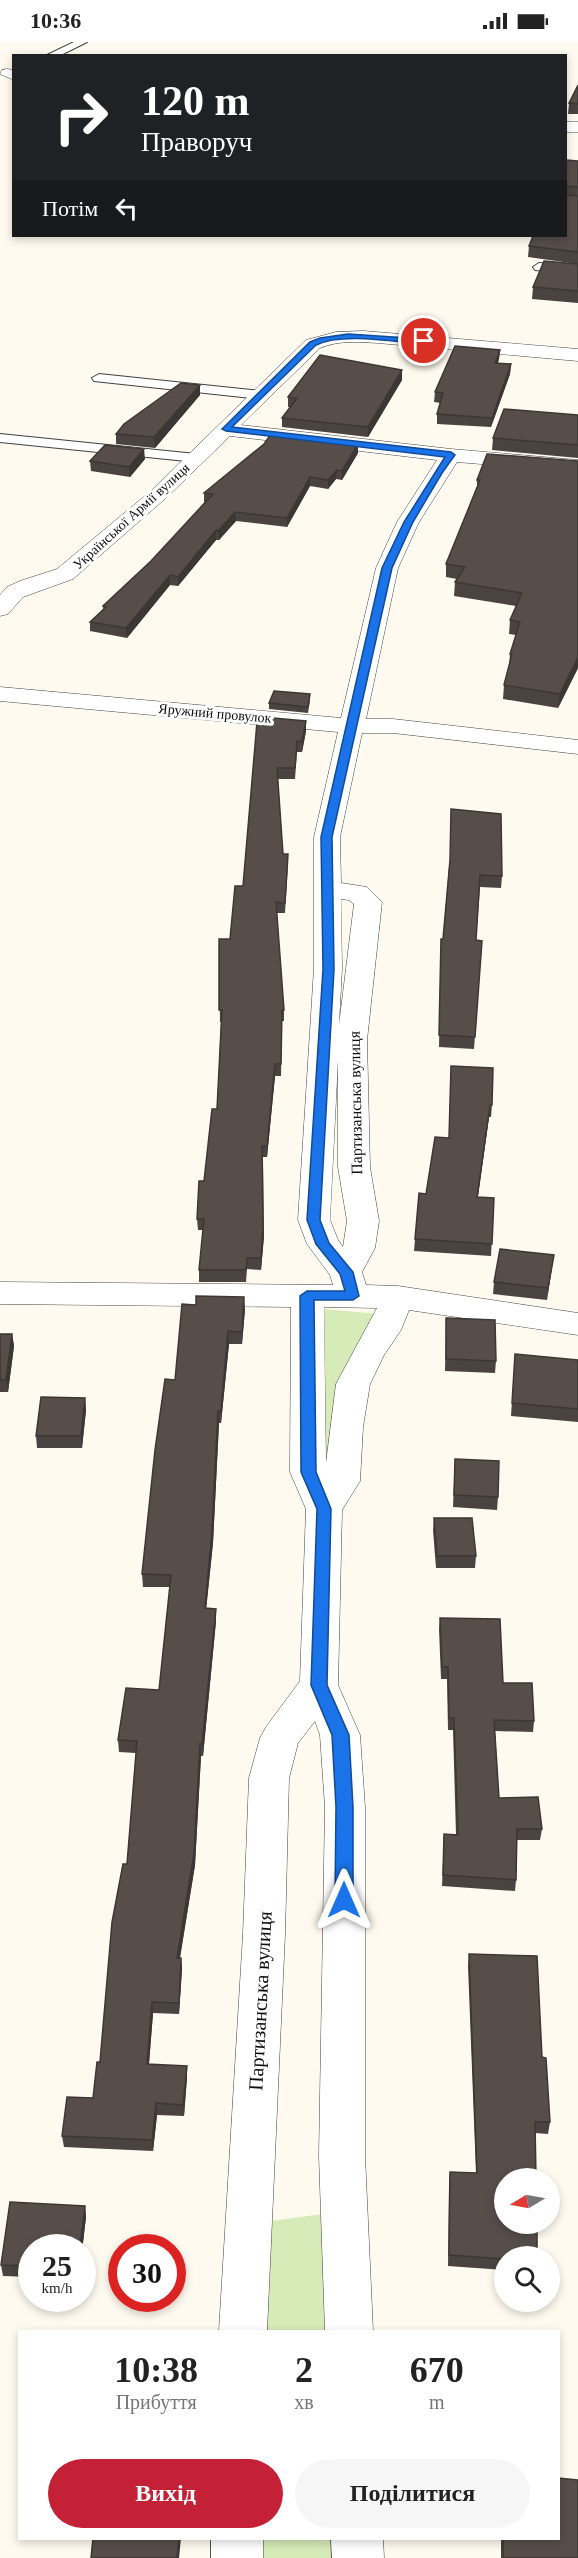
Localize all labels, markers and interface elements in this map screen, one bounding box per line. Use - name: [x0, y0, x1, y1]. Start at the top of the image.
- text: 10:36: [30, 8, 81, 33]
- icon: right: [42, 78, 120, 156]
- text: 120 m: [141, 78, 250, 124]
- text: Праворуч: [141, 127, 252, 157]
- icon: left: [110, 192, 143, 225]
- text: Потім: [42, 196, 98, 221]
- pin: [398, 315, 449, 366]
- icon: arrive: [407, 324, 440, 357]
- street label: Української Армії вулиця: [70, 460, 193, 573]
- street label: Яружний провулок: [158, 701, 272, 726]
- street label: Партизанська вулиця: [346, 1030, 366, 1175]
- position arrow: [312, 1868, 376, 1932]
- street label: Партизанська вулиця: [244, 1911, 277, 2091]
- north arrow: [494, 2168, 560, 2234]
- map controls: [494, 2168, 560, 2312]
- speed limit sign: 30: [108, 2234, 186, 2312]
- button: search: [494, 2246, 560, 2312]
- text: 25: [42, 2249, 72, 2282]
- text: km/h: [42, 2280, 72, 2296]
- text: 10:38: [114, 2350, 198, 2390]
- text: 2: [295, 2350, 313, 2390]
- text: 670: [410, 2350, 464, 2390]
- text: Прибуття: [116, 2391, 197, 2413]
- text: хв: [294, 2391, 314, 2413]
- text: m: [429, 2391, 445, 2413]
- button: Вихід: [48, 2459, 283, 2528]
- button: Поділитися: [295, 2459, 530, 2528]

